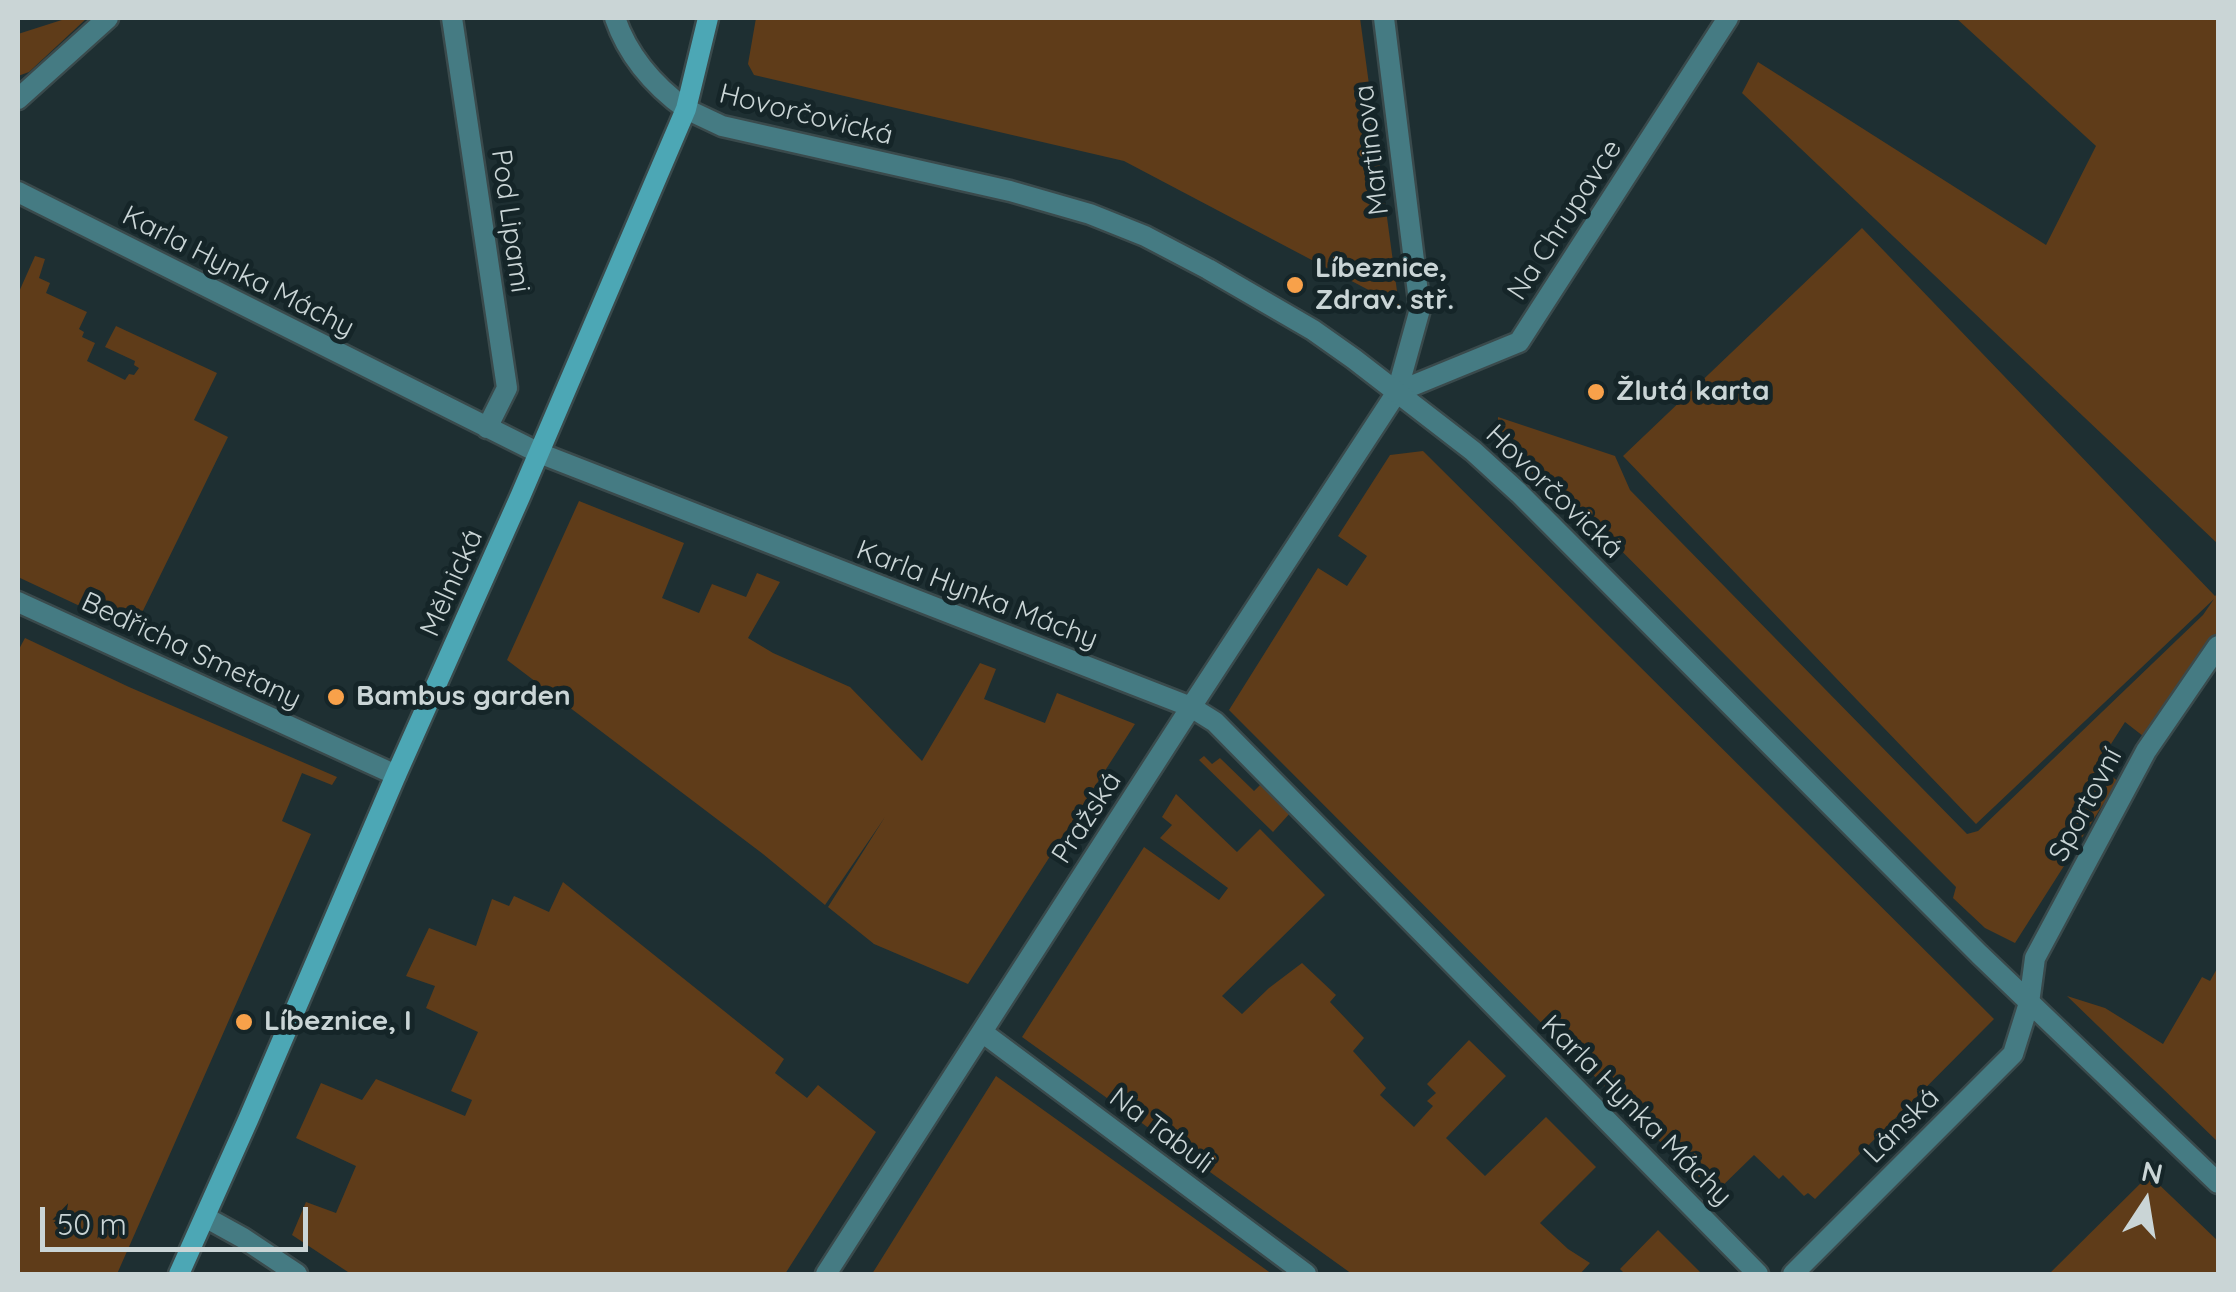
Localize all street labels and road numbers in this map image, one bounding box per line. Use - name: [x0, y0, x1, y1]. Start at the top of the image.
- street label: Hovorčovická: [716, 77, 896, 153]
- street label: Martinova: [1347, 83, 1397, 217]
- street label: Na Chrupavce: [1501, 133, 1629, 307]
- street label: Pod Lipami: [483, 147, 537, 295]
- street label: Karla Hynka Máchy: [116, 199, 360, 345]
- street label: Hovorčovická: [1478, 418, 1630, 566]
- street label: Mělnická: [413, 524, 491, 642]
- street label: Karla Hynka Máchy: [852, 533, 1102, 657]
- street label: Bedřicha Smetany: [76, 585, 306, 717]
- street label: Sportovní: [2042, 743, 2130, 867]
- street label: Pražská: [1045, 766, 1129, 870]
- street label: Karla Hynka Máchy: [1534, 1009, 1738, 1213]
- street label: Na Tabuli: [1102, 1081, 1220, 1181]
- street label: Lánská: [1857, 1081, 1947, 1171]

